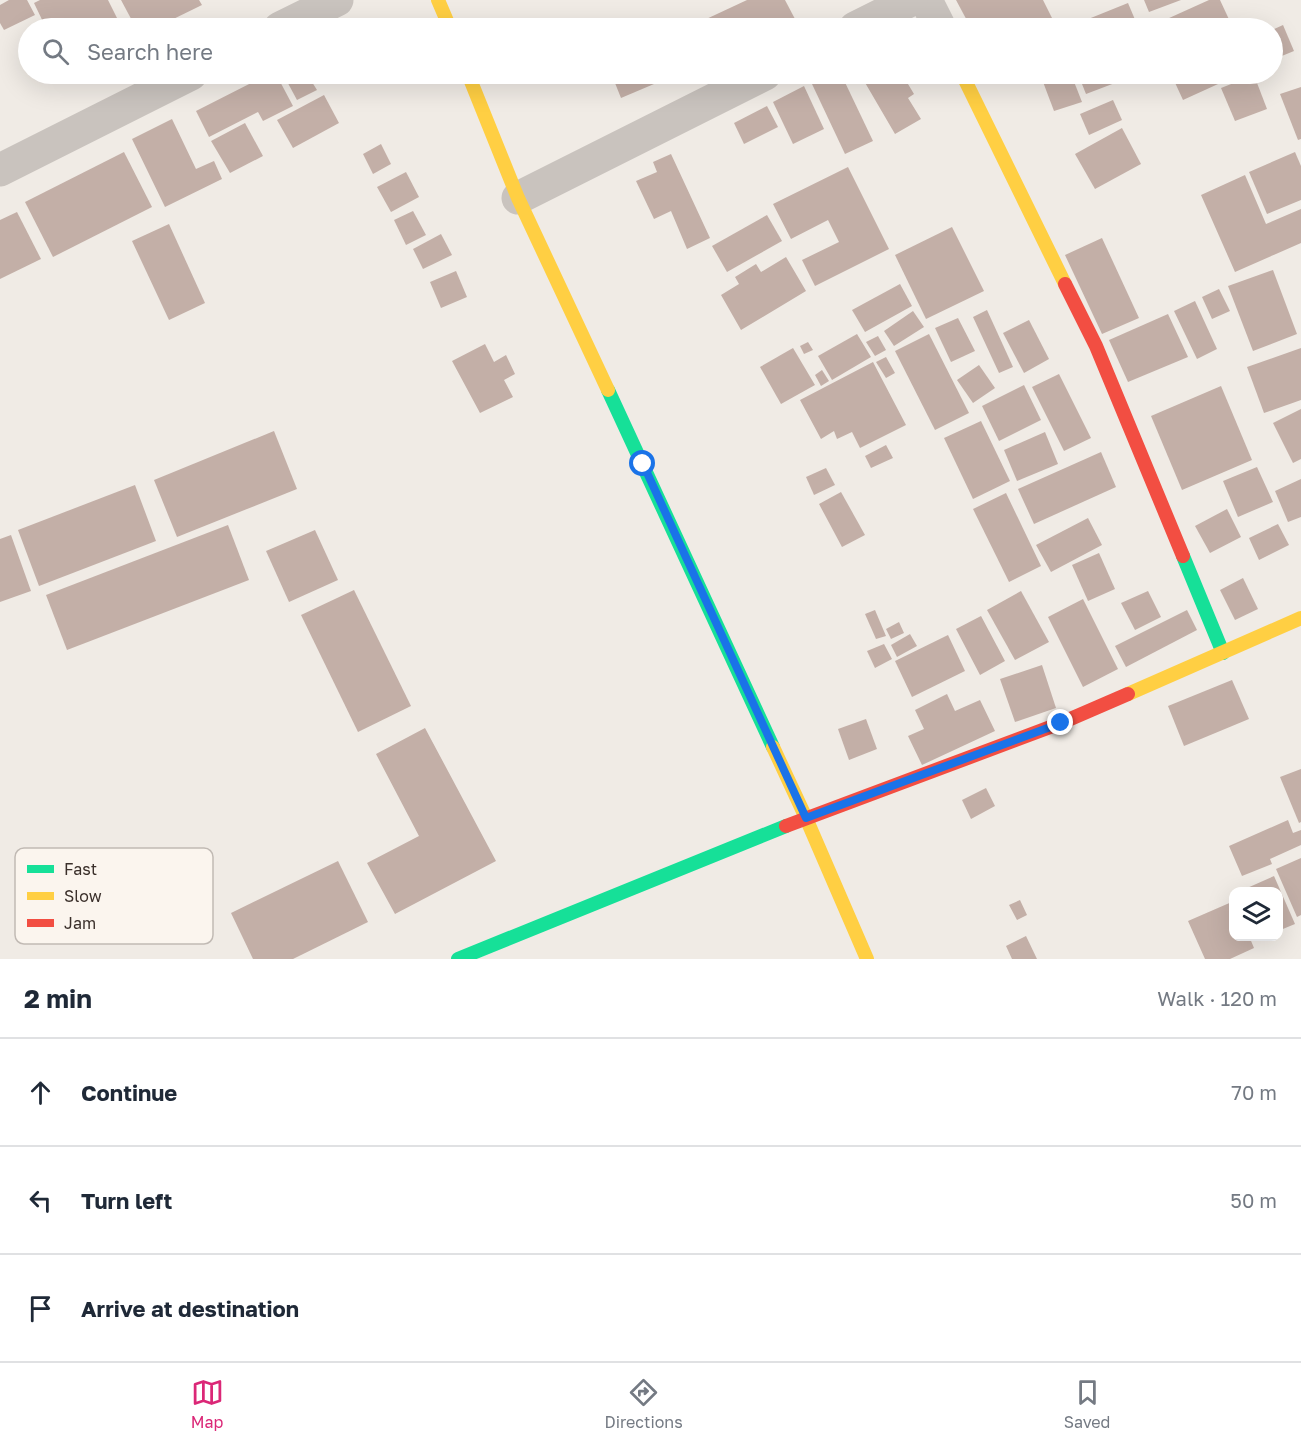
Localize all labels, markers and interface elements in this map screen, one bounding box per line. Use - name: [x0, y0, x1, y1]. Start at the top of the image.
- search box: [18, 18, 1283, 84]
- icon: search: [39, 35, 72, 68]
- text: Search here: [87, 38, 213, 65]
- route start: [629, 450, 655, 476]
- route end: [1047, 709, 1073, 735]
- legend: [15, 848, 213, 944]
- text: Fast: [64, 859, 97, 879]
- text: Slow: [64, 886, 102, 906]
- map controls: [1229, 887, 1283, 941]
- button: layers: [1229, 887, 1283, 941]
- text: Jam: [64, 913, 96, 933]
- text: 2 min: [24, 983, 92, 1014]
- text: Walk · 120 m: [1157, 986, 1277, 1010]
- icon: ahead: [24, 1076, 57, 1109]
- text: Continue: [81, 1079, 177, 1106]
- text: 70 m: [1231, 1080, 1277, 1104]
- icon: left: [24, 1184, 57, 1217]
- text: Turn left: [81, 1187, 172, 1214]
- text: 50 m: [1230, 1188, 1277, 1212]
- icon: arrive: [24, 1292, 57, 1325]
- text: Arrive at destination: [81, 1295, 299, 1322]
- tab: Map: [191, 1376, 224, 1432]
- tab: Directions: [605, 1376, 683, 1432]
- tab: Saved: [1064, 1376, 1110, 1432]

